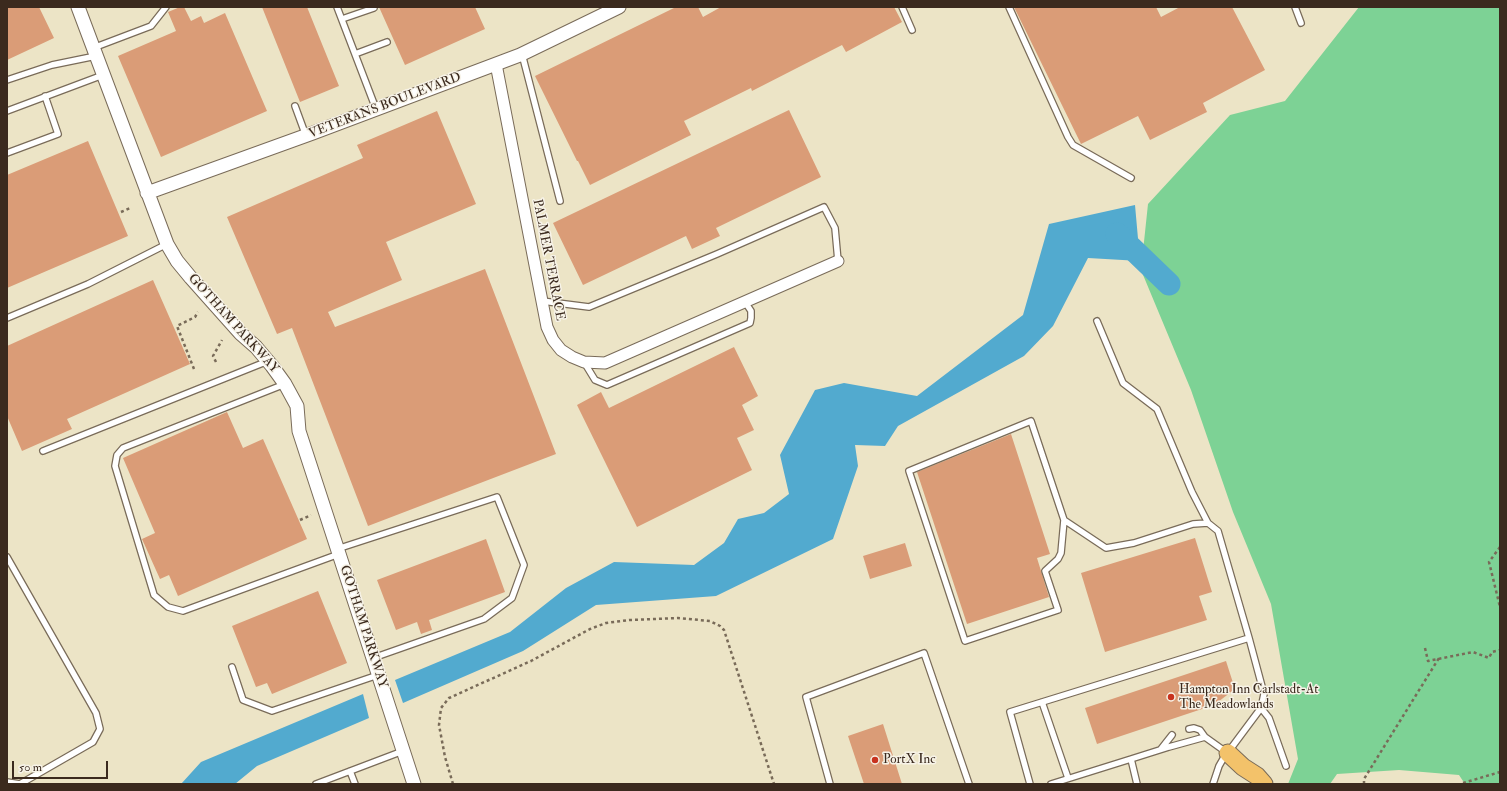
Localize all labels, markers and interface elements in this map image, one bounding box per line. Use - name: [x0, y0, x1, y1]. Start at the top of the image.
- street label: VETERANS BOULEVARD: [307, 70, 463, 142]
- street label: PALMER TERRACE: [529, 198, 567, 322]
- street label: GOTHAM PARKWAY: [184, 271, 282, 377]
- street label: GOTHAM PARKWAY: [336, 564, 390, 690]
- place label: Hampton Inn Carlstadt-At The Meadowlands: [1179, 682, 1318, 713]
- marker: Hampton Inn Carlstadt-At The Meadowlands: [1166, 692, 1176, 702]
- place label: PortX Inc: [883, 752, 936, 768]
- scale bar: [14, 753, 110, 779]
- marker: PortX Inc: [870, 755, 880, 765]
- text: 50 m: [19, 760, 42, 775]

